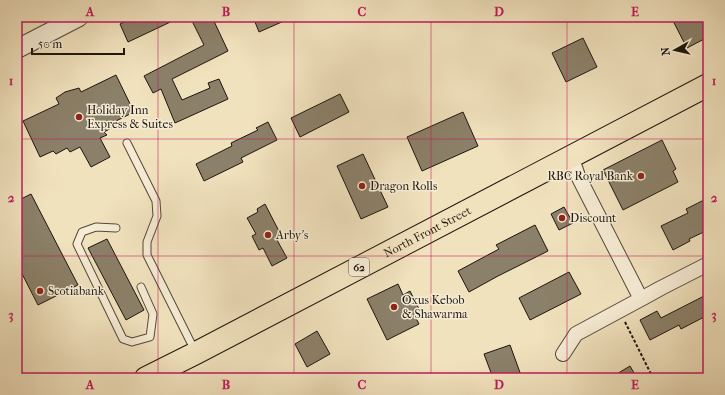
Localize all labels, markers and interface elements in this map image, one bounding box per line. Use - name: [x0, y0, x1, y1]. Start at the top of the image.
- text: A: [85, 4, 95, 19]
- text: B: [222, 4, 231, 19]
- text: C: [358, 4, 367, 19]
- text: D: [494, 4, 504, 19]
- text: E: [631, 4, 639, 19]
- scale bar: [32, 30, 124, 56]
- north arrow: [655, 30, 695, 70]
- text: 50 m: [38, 37, 62, 51]
- text: N: [658, 46, 673, 56]
- text: 1: [9, 73, 14, 88]
- text: 1: [712, 73, 717, 88]
- place label: Holiday Inn Express & Suites: [87, 103, 173, 131]
- marker: Holiday Inn Express & Suites: [74, 112, 84, 122]
- place label: RBC Royal Bank: [547, 169, 634, 183]
- marker: RBC Royal Bank: [636, 171, 646, 181]
- place label: Dragon Rolls: [370, 179, 438, 193]
- marker: Dragon Rolls: [357, 181, 367, 191]
- text: 2: [8, 190, 15, 205]
- text: 2: [711, 190, 718, 205]
- street label: North Front Street: [381, 203, 474, 261]
- place label: Discount: [570, 211, 617, 225]
- marker: Discount: [557, 213, 567, 223]
- place label: Arby's: [275, 228, 309, 242]
- marker: Arby's: [263, 230, 273, 240]
- road number: 62: [349, 258, 369, 276]
- place label: Scotiabank: [48, 284, 105, 298]
- marker: Scotiabank: [35, 286, 45, 296]
- place label: Oxus Kebob & Shawarma: [402, 293, 468, 321]
- marker: Oxus Kebob & Shawarma: [389, 302, 399, 312]
- text: 3: [8, 307, 14, 323]
- text: 3: [711, 307, 717, 323]
- text: A: [85, 377, 95, 392]
- text: B: [222, 377, 231, 392]
- text: C: [358, 377, 367, 392]
- text: D: [494, 377, 504, 392]
- text: E: [631, 377, 639, 392]

